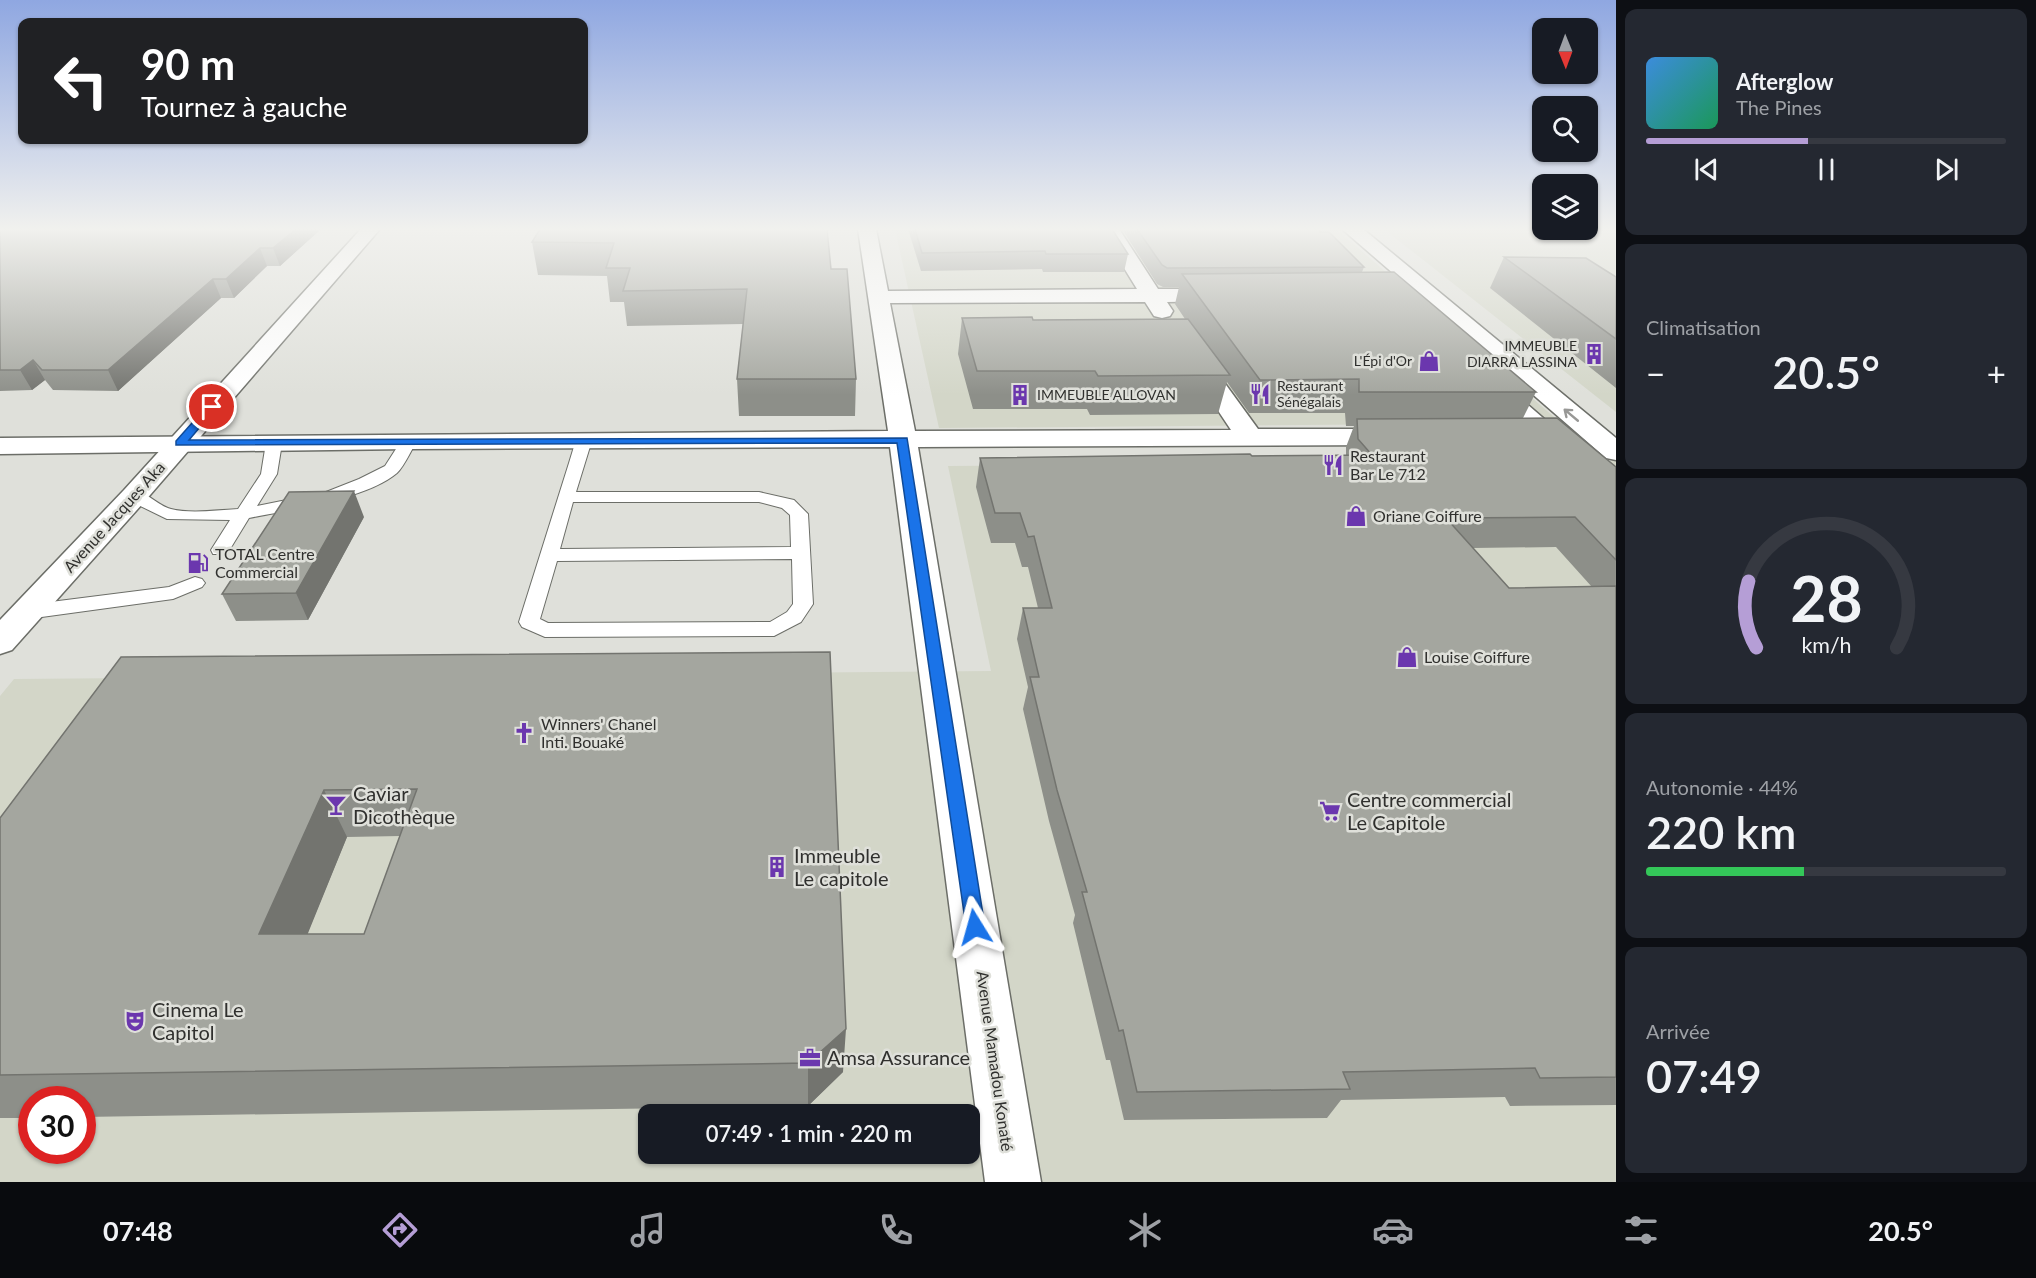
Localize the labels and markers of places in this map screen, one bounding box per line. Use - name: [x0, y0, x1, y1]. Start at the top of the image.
- place label: IMMEUBLE DIARRA LASSINA: [1467, 337, 1578, 370]
- building icon: IMMEUBLE DIARRA LASSINA: [1582, 342, 1606, 366]
- shop icon: L'Épi d'Or: [1417, 349, 1441, 373]
- place label: L'Épi d'Or: [1354, 352, 1412, 369]
- place label: Restaurant Sénégalais: [1277, 377, 1343, 410]
- pin: [186, 381, 237, 432]
- restaurant icon: Restaurant Sénégalais: [1248, 382, 1272, 406]
- building icon: IMMEUBLE ALLOVAN: [1008, 383, 1032, 407]
- place label: IMMEUBLE ALLOVAN: [1037, 386, 1176, 403]
- place label: Restaurant Bar Le 712: [1350, 446, 1426, 483]
- restaurant icon: Restaurant Bar Le 712: [1321, 453, 1345, 477]
- shop icon: Oriane Coiffure: [1344, 504, 1368, 528]
- place label: Oriane Coiffure: [1373, 506, 1482, 525]
- place label: TOTAL Centre Commercial: [215, 544, 315, 581]
- fuel station icon: TOTAL Centre Commercial: [186, 551, 210, 575]
- shop icon: Louise Coiffure: [1395, 645, 1419, 669]
- place label: Louise Coiffure: [1424, 647, 1530, 666]
- place label: Winners' Chanel Inti. Bouaké: [541, 714, 656, 751]
- church icon: Winners' Chanel Inti. Bouaké: [512, 721, 536, 745]
- place label: Caviar Dicothèque: [353, 781, 455, 828]
- place label: Centre commercial Le Capitole: [1347, 787, 1512, 834]
- bar icon: Caviar Dicothèque: [324, 793, 348, 817]
- supermarket icon: Centre commercial Le Capitole: [1318, 799, 1342, 823]
- place label: Immeuble Le capitole: [794, 843, 888, 890]
- building icon: Immeuble Le capitole: [765, 855, 789, 879]
- place label: Cinema Le Capitol: [152, 997, 244, 1044]
- theatre icon: Cinema Le Capitol: [123, 1009, 147, 1033]
- place label: Amsa Assurance: [827, 1045, 970, 1069]
- office icon: Amsa Assurance: [798, 1046, 822, 1070]

